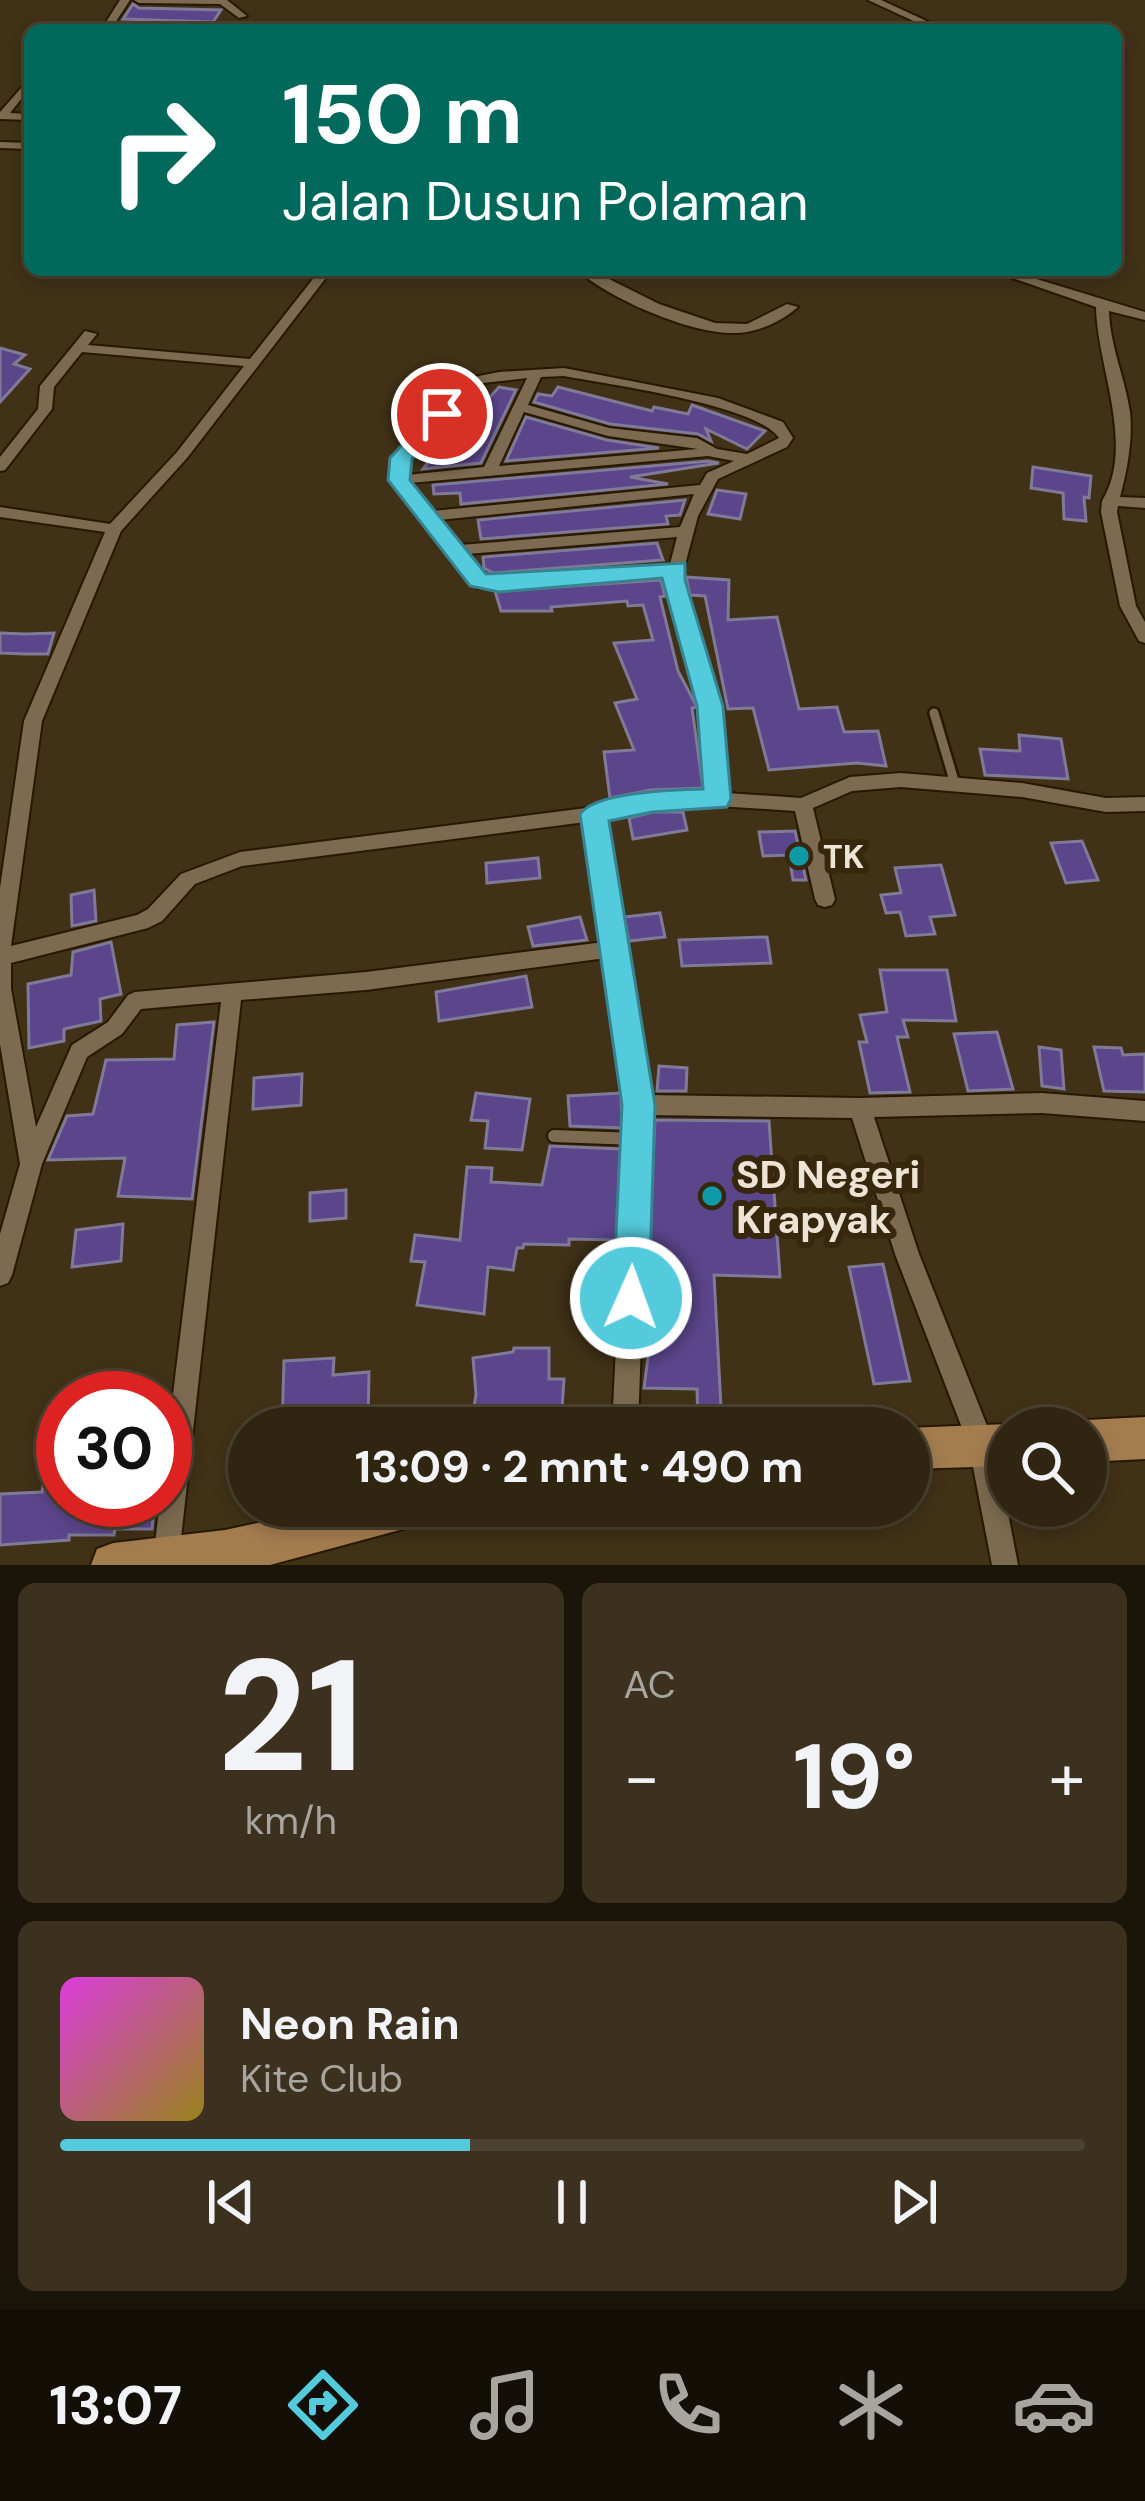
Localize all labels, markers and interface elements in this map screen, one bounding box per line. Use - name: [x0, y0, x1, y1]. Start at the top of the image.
- text: 150 m: [282, 60, 523, 169]
- icon: right: [84, 72, 240, 228]
- text: Jalan Dusun Polaman: [282, 166, 808, 237]
- pin: [391, 363, 493, 465]
- icon: arrive: [409, 381, 475, 447]
- place label: TK: [823, 835, 864, 878]
- marker: TK: [786, 843, 812, 869]
- place label: SD Negeri Krapyak: [736, 1149, 920, 1245]
- marker: SD Negeri Krapyak: [699, 1183, 725, 1209]
- position arrow: [568, 1235, 694, 1361]
- speed limit sign: 30: [36, 1371, 192, 1527]
- map controls: [987, 1407, 1107, 1527]
- button: search: [987, 1407, 1107, 1527]
- text: 13:09 · 2 mnt · 490 m: [355, 1437, 803, 1496]
- text: 21: [217, 1615, 364, 1818]
- text: AC: [624, 1659, 676, 1710]
- text: 19°: [793, 1719, 916, 1836]
- text: −: [624, 1735, 660, 1820]
- text: +: [1049, 1735, 1085, 1820]
- text: km/h: [245, 1795, 337, 1846]
- text: Neon Rain: [240, 1994, 460, 2053]
- text: Kite Club: [240, 2053, 403, 2104]
- icon: previous: [198, 2169, 264, 2235]
- icon: pause: [539, 2169, 605, 2235]
- icon: next: [881, 2169, 947, 2235]
- icon: directions: [281, 2363, 365, 2447]
- icon: music: [463, 2363, 547, 2447]
- icon: phone: [646, 2363, 730, 2447]
- icon: climate: [829, 2363, 913, 2447]
- icon: car: [1012, 2363, 1096, 2447]
- text: 13:07: [49, 2370, 182, 2441]

